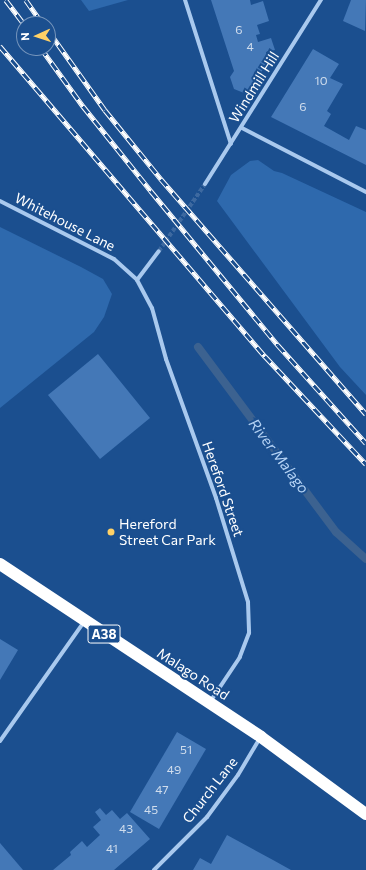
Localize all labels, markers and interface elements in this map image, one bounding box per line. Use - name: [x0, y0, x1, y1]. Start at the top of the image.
- north arrow: [16, 16, 56, 56]
- house number: 6: [235, 23, 243, 37]
- text: N: [18, 32, 31, 41]
- house number: 4: [246, 40, 254, 54]
- street label: Windmill Hill: [225, 48, 283, 126]
- house number: 10: [315, 74, 327, 88]
- house number: 6: [299, 100, 307, 114]
- street label: Whitehouse Lane: [12, 189, 118, 255]
- water label: River Malago: [245, 415, 313, 497]
- street label: Hereford Street: [199, 439, 247, 539]
- place label: Hereford Street Car Park: [119, 516, 216, 548]
- marker: Hereford Street Car Park: [106, 527, 116, 537]
- road number: A38: [87, 623, 121, 645]
- street label: Malago Road: [154, 644, 232, 704]
- house number: 51: [180, 743, 192, 757]
- street label: Church Lane: [179, 754, 241, 826]
- house number: 49: [167, 763, 181, 777]
- house number: 47: [155, 783, 169, 797]
- house number: 45: [144, 803, 158, 817]
- house number: 43: [119, 822, 133, 836]
- house number: 41: [106, 842, 118, 856]

